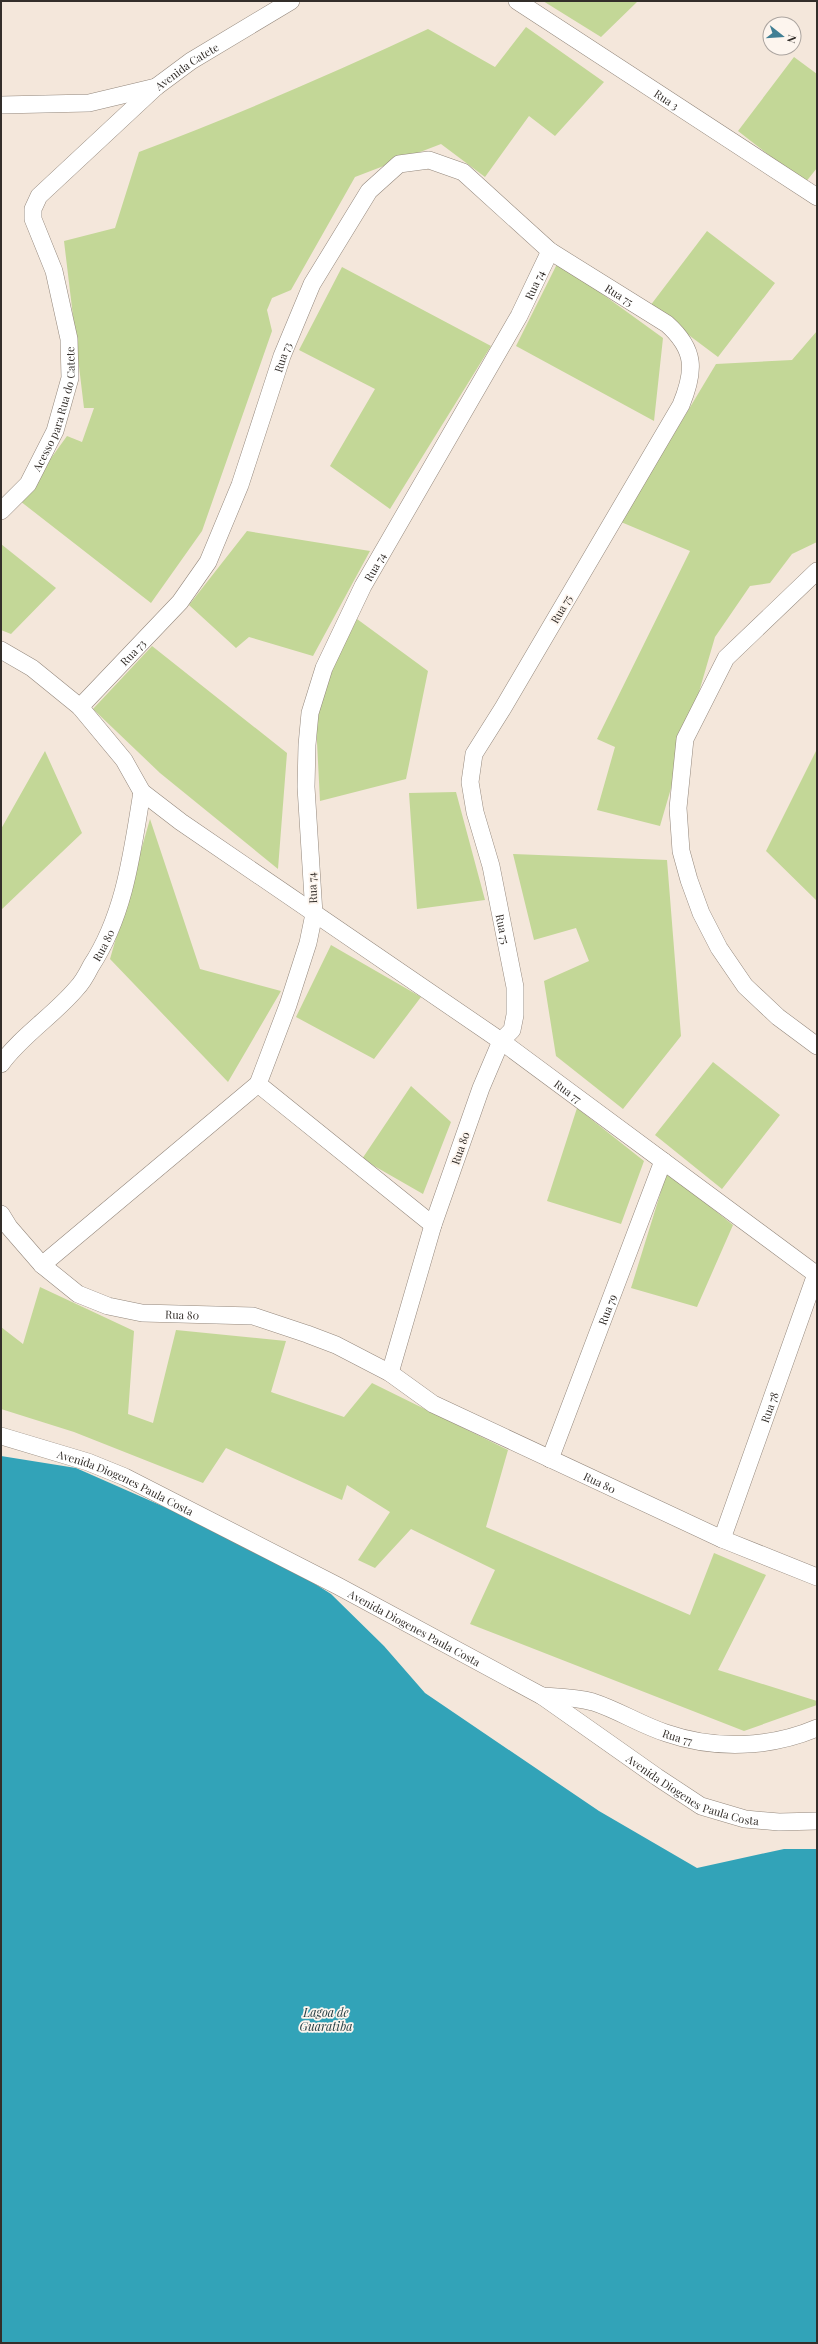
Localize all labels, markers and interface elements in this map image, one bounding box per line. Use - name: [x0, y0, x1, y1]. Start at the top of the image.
- north arrow: [762, 16, 802, 56]
- text: N: [784, 33, 800, 45]
- street label: Avenida Catete: [151, 39, 221, 94]
- street label: Rua 3: [652, 85, 682, 112]
- street label: Rua 74: [520, 267, 548, 302]
- street label: Rua 75: [602, 280, 637, 309]
- street label: Rua 73: [270, 340, 295, 374]
- street label: Acesso para Rua do Catete: [28, 346, 78, 474]
- street label: Rua 74: [360, 549, 389, 584]
- street label: Rua 75: [547, 592, 575, 626]
- street label: Rua 73: [116, 636, 149, 668]
- street label: Rua 74: [304, 872, 320, 904]
- street label: Rua 75: [493, 912, 514, 946]
- street label: Rua 80: [88, 926, 117, 964]
- street label: Rua 77: [552, 1076, 585, 1106]
- street label: Rua 80: [447, 1129, 473, 1166]
- street label: Rua 79: [594, 1292, 620, 1327]
- street label: Rua 80: [165, 1306, 200, 1322]
- street label: Rua 78: [756, 1389, 781, 1425]
- street label: Avenida Diogenes Paula Costa: [54, 1445, 197, 1519]
- street label: Rua 80: [581, 1468, 619, 1496]
- street label: Avenida Diogenes Paula Costa: [345, 1585, 484, 1669]
- street label: Rua 77: [661, 1725, 695, 1748]
- street label: Avenida Diogenes Paula Costa: [623, 1750, 760, 1828]
- water label: Lagoa de Guaratiba: [300, 2004, 352, 2034]

